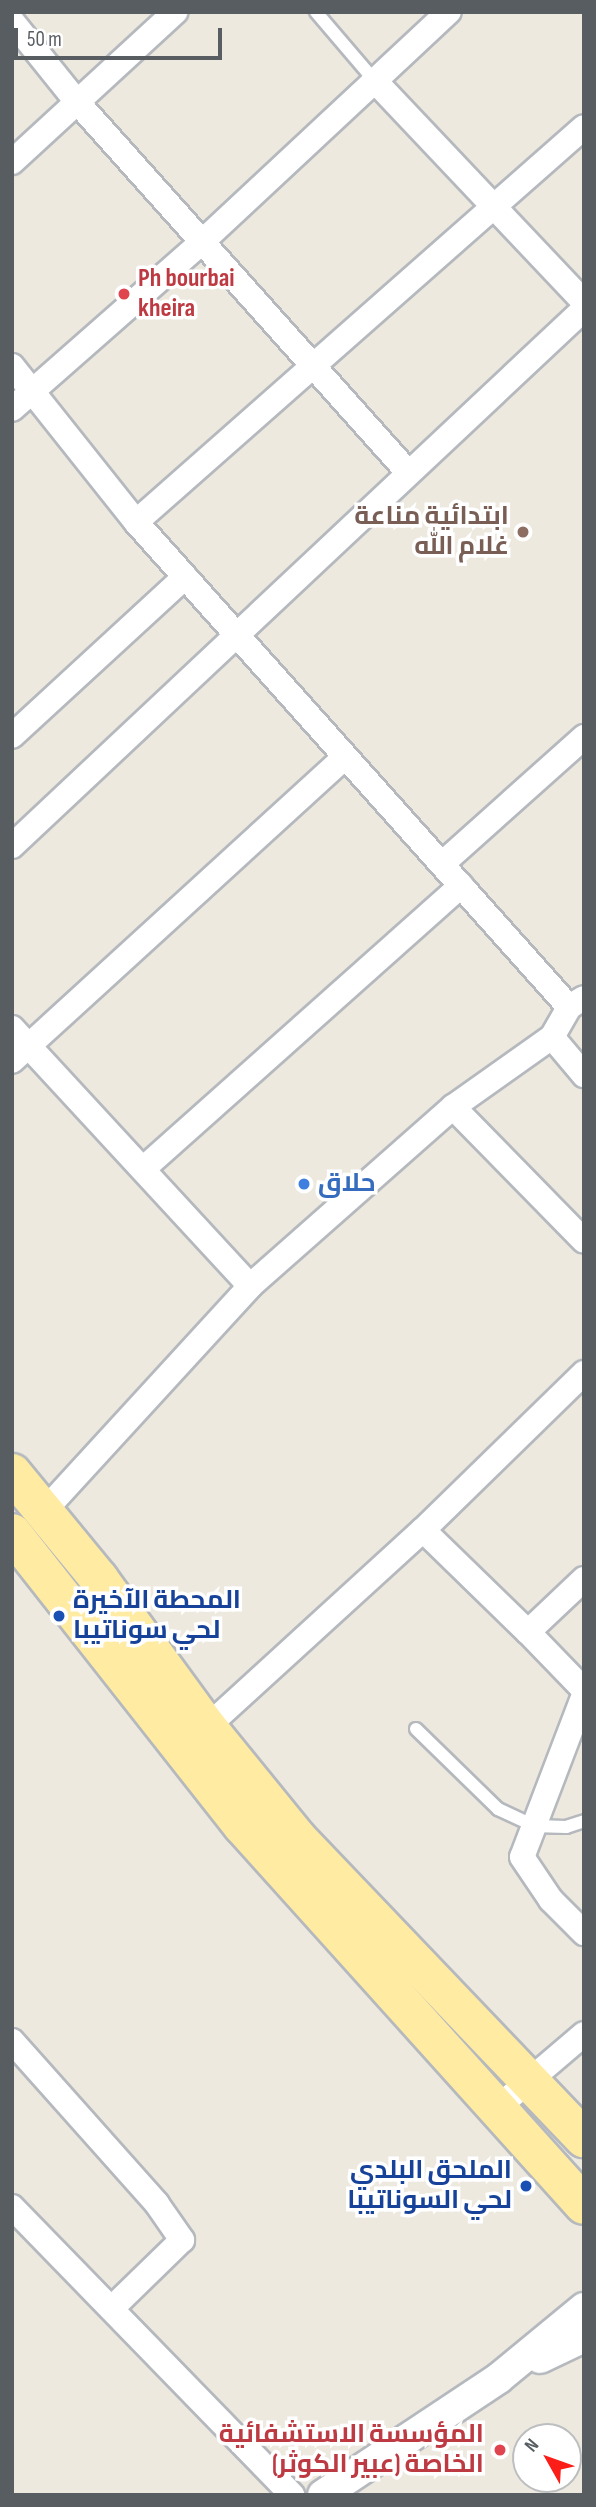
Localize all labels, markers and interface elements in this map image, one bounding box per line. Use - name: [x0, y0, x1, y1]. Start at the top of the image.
- scale bar: [18, 14, 226, 58]
- text: 50 m: [27, 27, 62, 52]
- place label: Ph bourbai kheira: [138, 263, 235, 324]
- marker: Ph bourbai kheira: [116, 286, 132, 302]
- place label: ابتدائية مناعة غلام الله: [354, 501, 509, 562]
- marker: ابتدائية مناعة غلام الله: [515, 524, 531, 540]
- place label: حلاق: [318, 1168, 376, 1200]
- marker: حلاق: [296, 1176, 312, 1192]
- place label: المحطة الآخيرة لحي سوناتيبا: [73, 1585, 241, 1646]
- marker: المحطة الآخيرة لحي سوناتيبا: [51, 1608, 67, 1624]
- place label: الملحق البلدي لحي السوناتيبا: [347, 2155, 512, 2216]
- marker: الملحق البلدي لحي السوناتيبا: [518, 2178, 534, 2194]
- place label: المؤسسة الاستشفائية الخاصة (عبير الكوثر): [219, 2419, 484, 2480]
- north arrow: [512, 2423, 582, 2493]
- text: N: [520, 2434, 544, 2457]
- marker: المؤسسة الاستشفائية الخاصة (عبير الكوثر): [490, 2440, 510, 2460]

